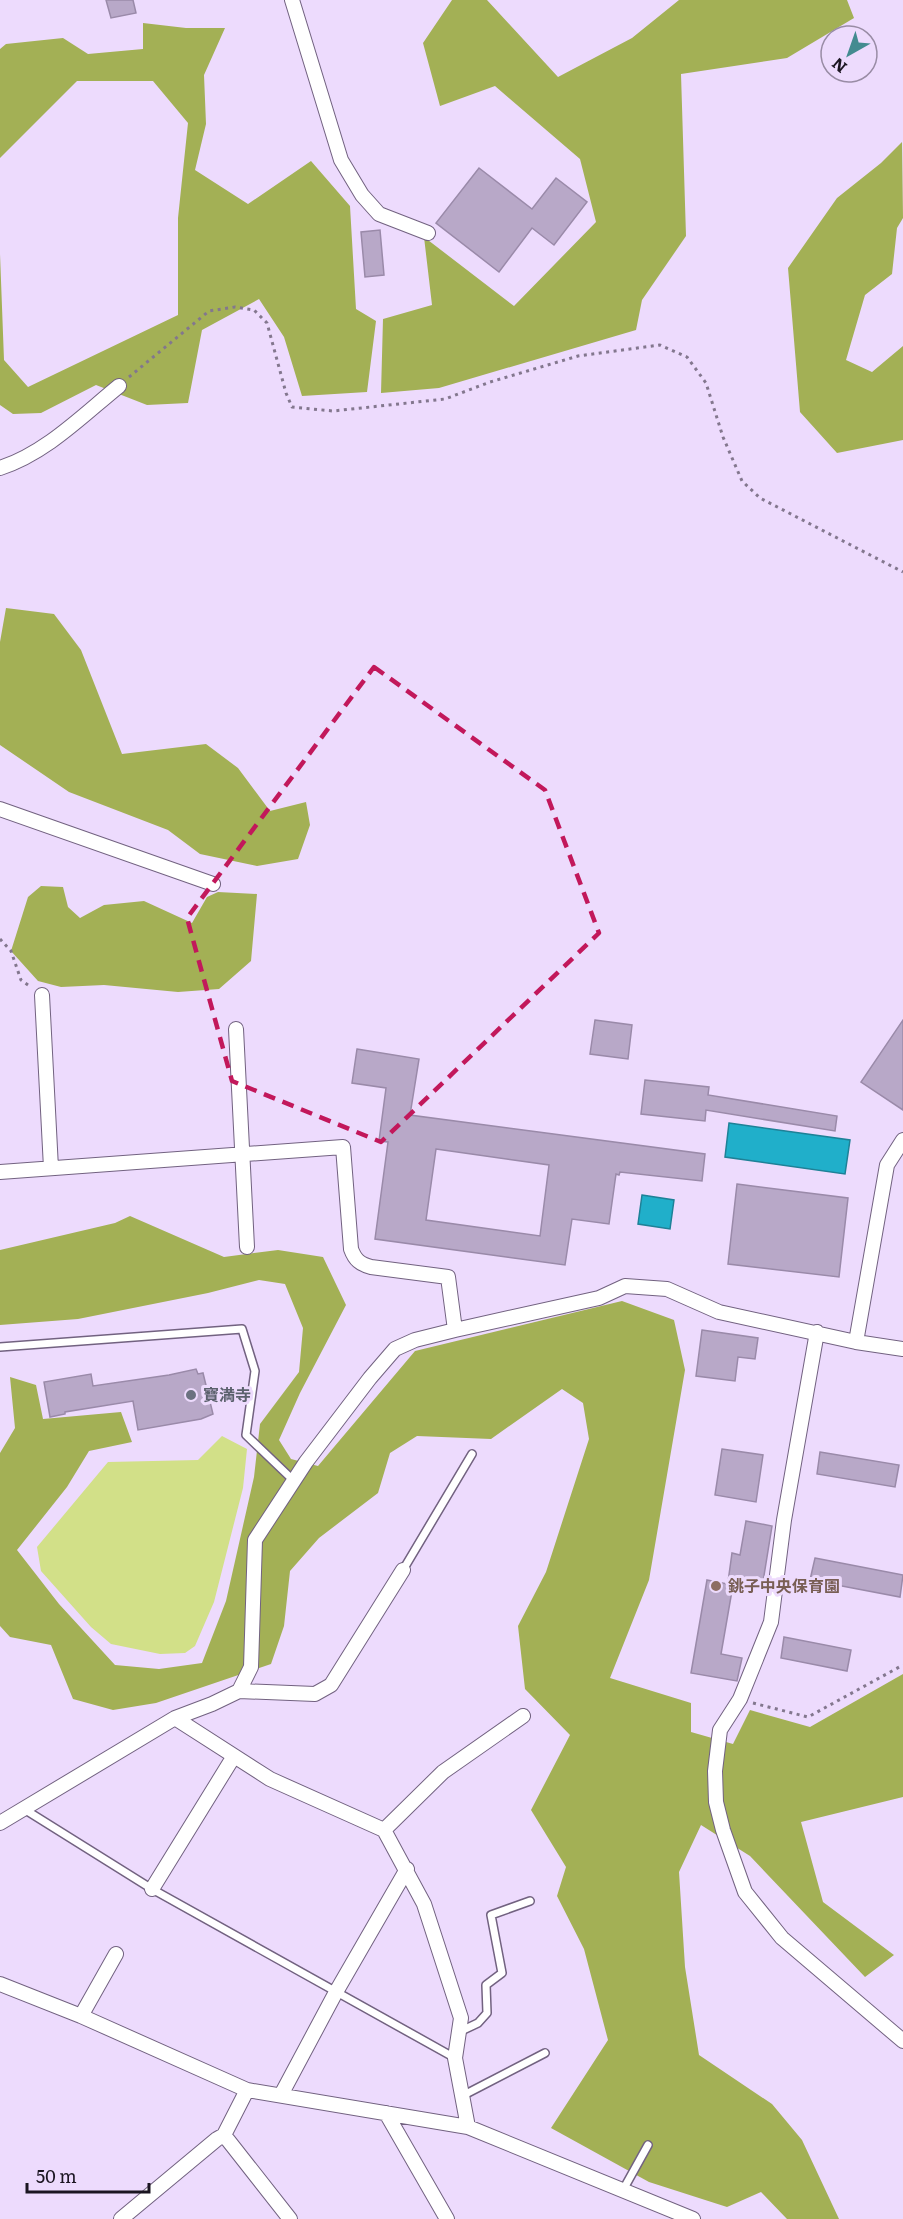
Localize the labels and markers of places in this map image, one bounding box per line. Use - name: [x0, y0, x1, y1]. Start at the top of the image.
- place label: 寶満寺: [203, 1382, 251, 1406]
- marker: 寶満寺: [184, 1388, 198, 1402]
- place label: 銚子中央保育園: [728, 1573, 840, 1597]
- marker: 銚子中央保育園: [709, 1579, 723, 1593]

